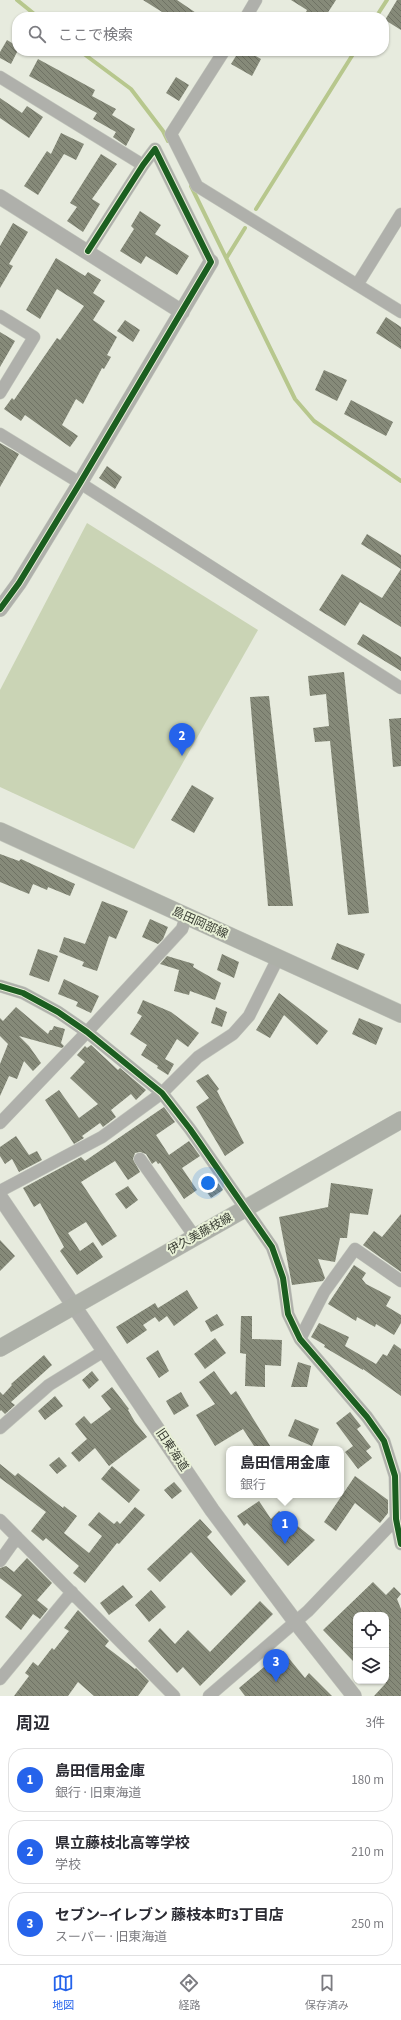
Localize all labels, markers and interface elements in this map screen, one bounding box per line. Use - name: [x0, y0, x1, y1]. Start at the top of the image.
- search box: [12, 12, 389, 56]
- icon: search: [26, 23, 48, 45]
- text: ここで検索: [58, 25, 133, 46]
- pin: 2: [169, 723, 195, 756]
- street label: 島田岡部線: [169, 903, 231, 943]
- your location: [198, 1173, 218, 1193]
- street label: 伊久美藤枝線: [164, 1209, 236, 1259]
- street label: 旧東海道: [152, 1425, 192, 1475]
- popup: [226, 1446, 344, 1498]
- text: 島田信用金庫: [240, 1453, 330, 1474]
- text: 銀行: [240, 1476, 266, 1494]
- pin: 1: [272, 1511, 298, 1544]
- map controls: [353, 1612, 389, 1684]
- button: locate: [353, 1612, 389, 1648]
- button: layers: [353, 1648, 389, 1684]
- pin: 3: [263, 1649, 289, 1682]
- text: 周辺: [16, 1712, 50, 1736]
- text: 3件: [366, 1714, 385, 1732]
- text: 島田信用金庫: [55, 1761, 145, 1782]
- text: 1: [27, 1771, 33, 1789]
- text: 180 m: [351, 1771, 384, 1789]
- text: 銀行 · 旧東海道: [55, 1784, 141, 1802]
- text: 県立藤枝北高等学校: [55, 1833, 190, 1854]
- text: 2: [27, 1843, 33, 1861]
- text: 210 m: [351, 1843, 384, 1861]
- text: 学校: [55, 1856, 81, 1874]
- text: セブン−イレブン 藤枝本町3丁目店: [55, 1905, 284, 1926]
- text: 3: [27, 1915, 33, 1933]
- text: 250 m: [351, 1915, 384, 1933]
- text: スーパー · 旧東海道: [55, 1928, 167, 1946]
- tab: 地図: [52, 1972, 74, 2013]
- tab: 経路: [178, 1972, 200, 2013]
- tab: 保存済み: [305, 1972, 349, 2013]

